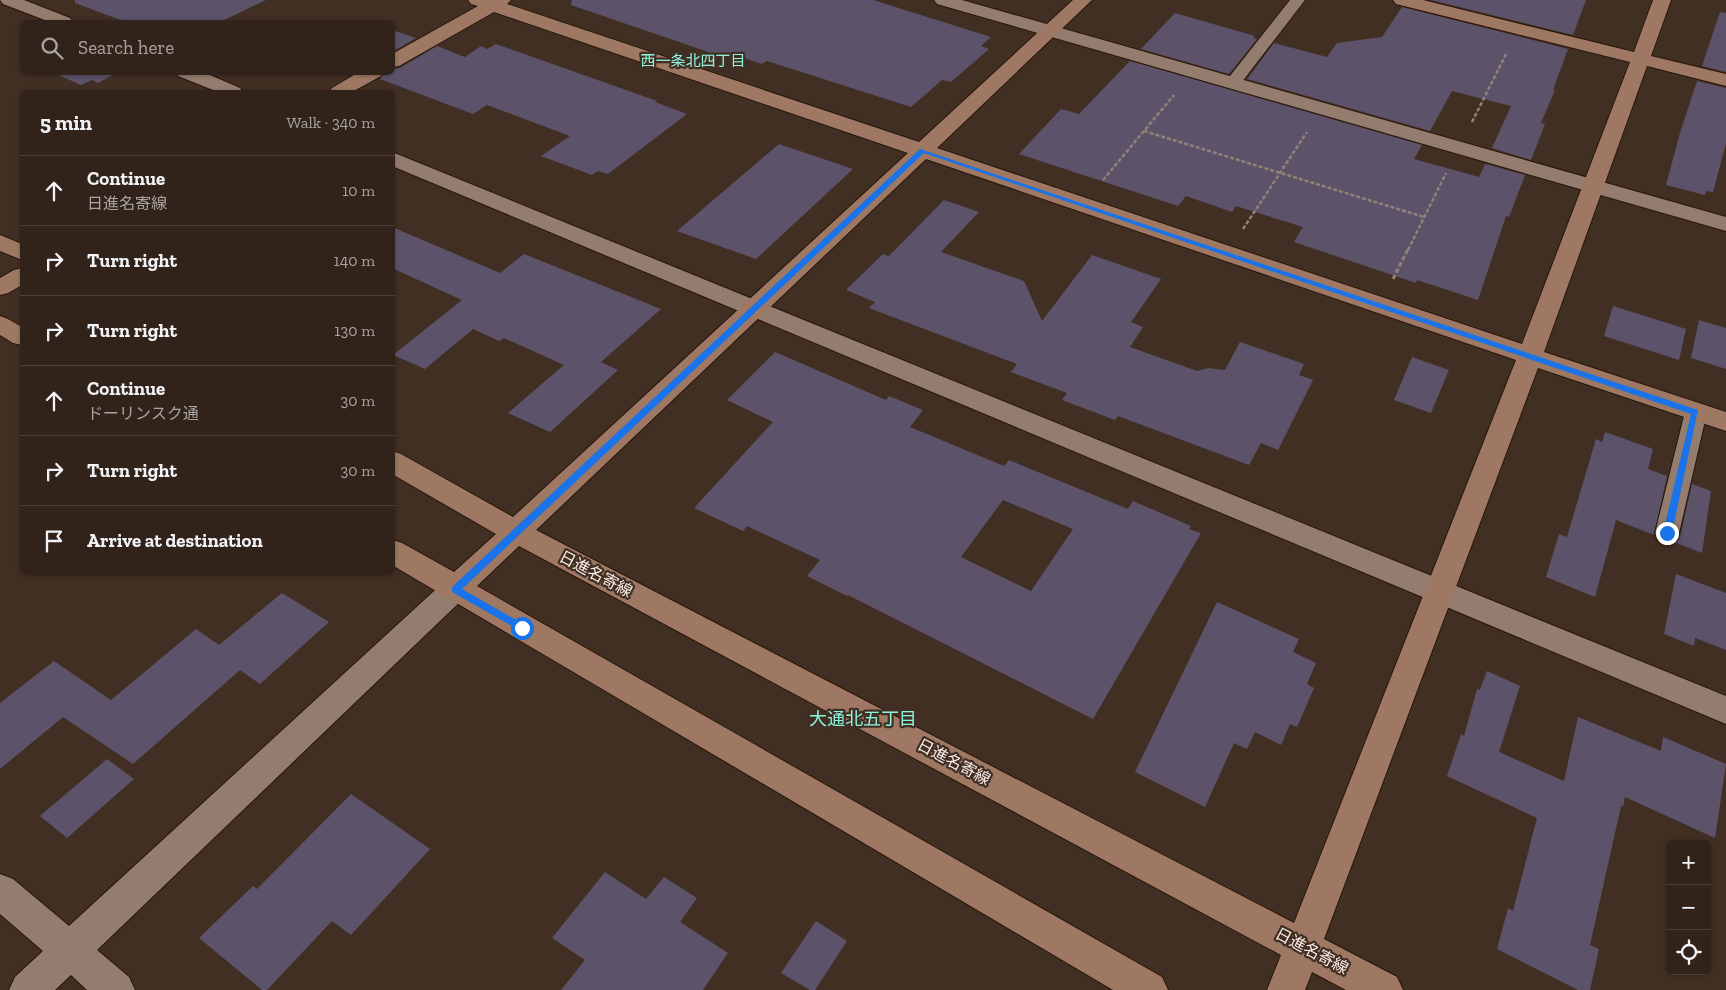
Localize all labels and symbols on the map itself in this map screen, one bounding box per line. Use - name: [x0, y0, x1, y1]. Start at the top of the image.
- district label: 西一条北四丁目: [640, 52, 746, 70]
- route end: [1656, 522, 1679, 545]
- street label: 日進名寄線: [556, 547, 636, 601]
- route start: [511, 617, 534, 640]
- district label: 大通北五丁目: [809, 708, 917, 730]
- street label: 日進名寄線: [914, 735, 994, 789]
- street label: 日進名寄線: [1272, 924, 1352, 978]

